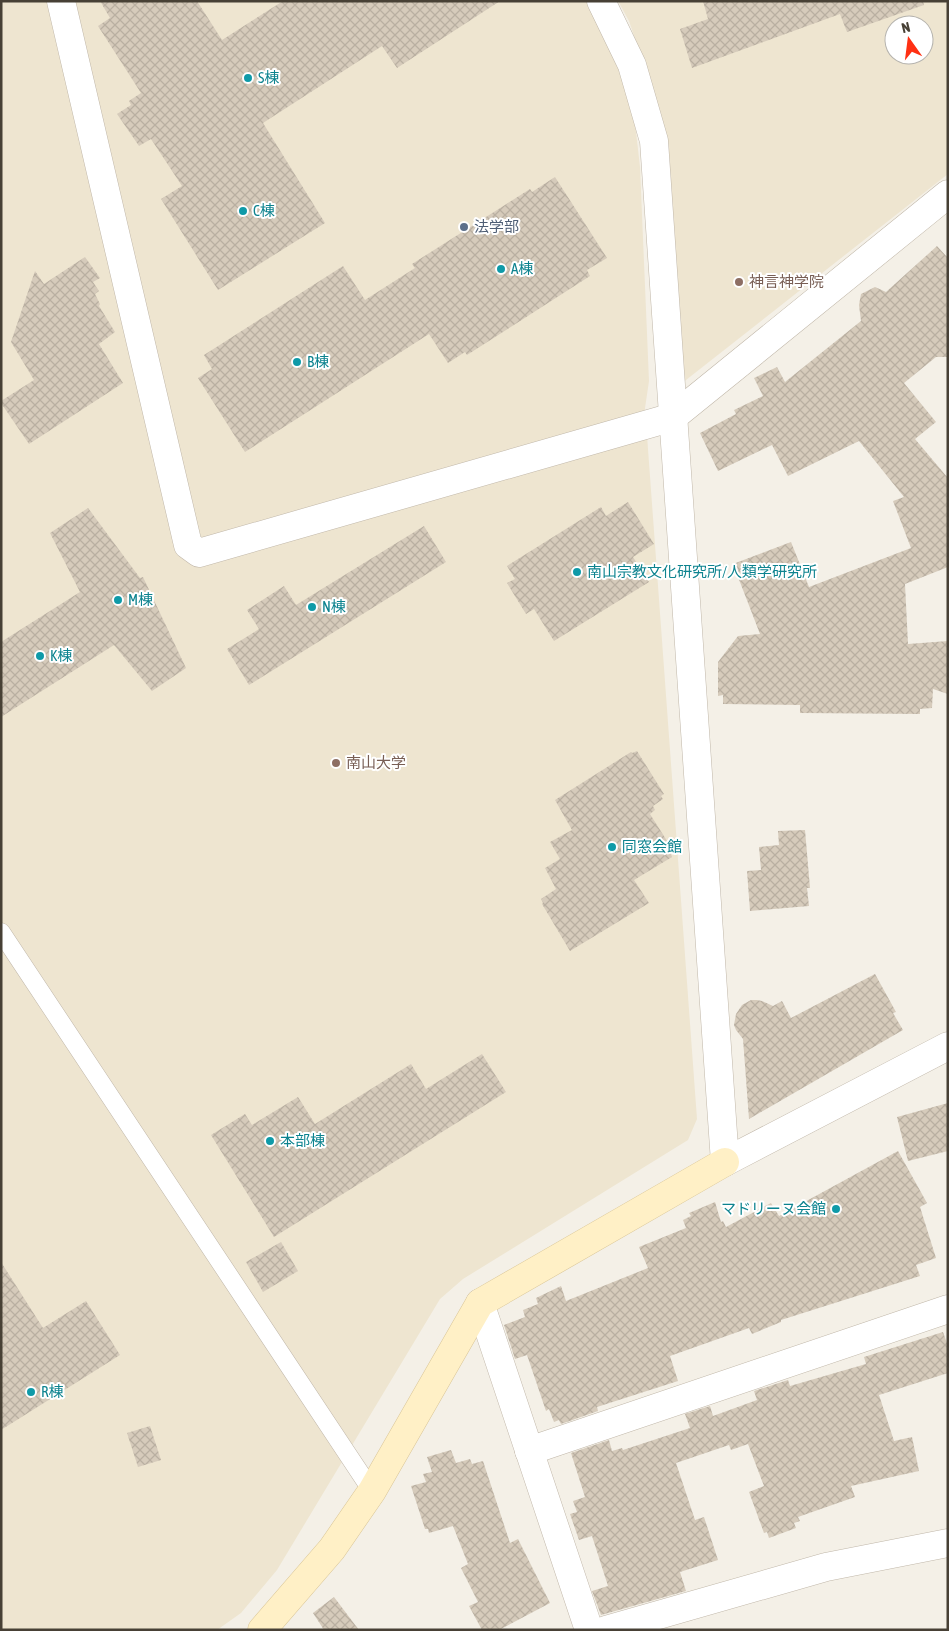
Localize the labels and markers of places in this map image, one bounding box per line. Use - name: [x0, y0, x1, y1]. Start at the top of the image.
- place label: S棟: [258, 69, 279, 86]
- marker: S棟: [242, 72, 254, 84]
- place label: C棟: [253, 202, 275, 219]
- marker: C棟: [237, 205, 249, 217]
- place label: 法学部: [474, 218, 519, 235]
- marker: 法学部: [458, 221, 470, 233]
- place label: A棟: [511, 260, 533, 277]
- marker: A棟: [495, 263, 507, 275]
- place label: 神言神学院: [749, 273, 824, 290]
- marker: 神言神学院: [733, 276, 745, 288]
- place label: B棟: [307, 353, 329, 370]
- marker: B棟: [291, 356, 303, 368]
- place label: 南山宗教文化研究所/人類学研究所: [587, 563, 817, 580]
- marker: 南山宗教文化研究所/人類学研究所: [571, 566, 583, 578]
- place label: M棟: [128, 591, 153, 608]
- marker: M棟: [112, 594, 124, 606]
- place label: N棟: [322, 598, 346, 615]
- marker: N棟: [306, 601, 318, 613]
- place label: K棟: [50, 647, 72, 664]
- marker: K棟: [34, 650, 46, 662]
- place label: 南山大学: [346, 754, 406, 771]
- marker: 南山大学: [330, 757, 342, 769]
- place label: 同窓会館: [622, 838, 682, 855]
- marker: 同窓会館: [606, 841, 618, 853]
- place label: 本部棟: [280, 1132, 325, 1149]
- marker: 本部棟: [264, 1135, 276, 1147]
- place label: マドリーヌ会館: [721, 1200, 826, 1217]
- marker: マドリーヌ会館: [830, 1203, 842, 1215]
- place label: R棟: [41, 1383, 64, 1400]
- marker: R棟: [25, 1386, 37, 1398]

